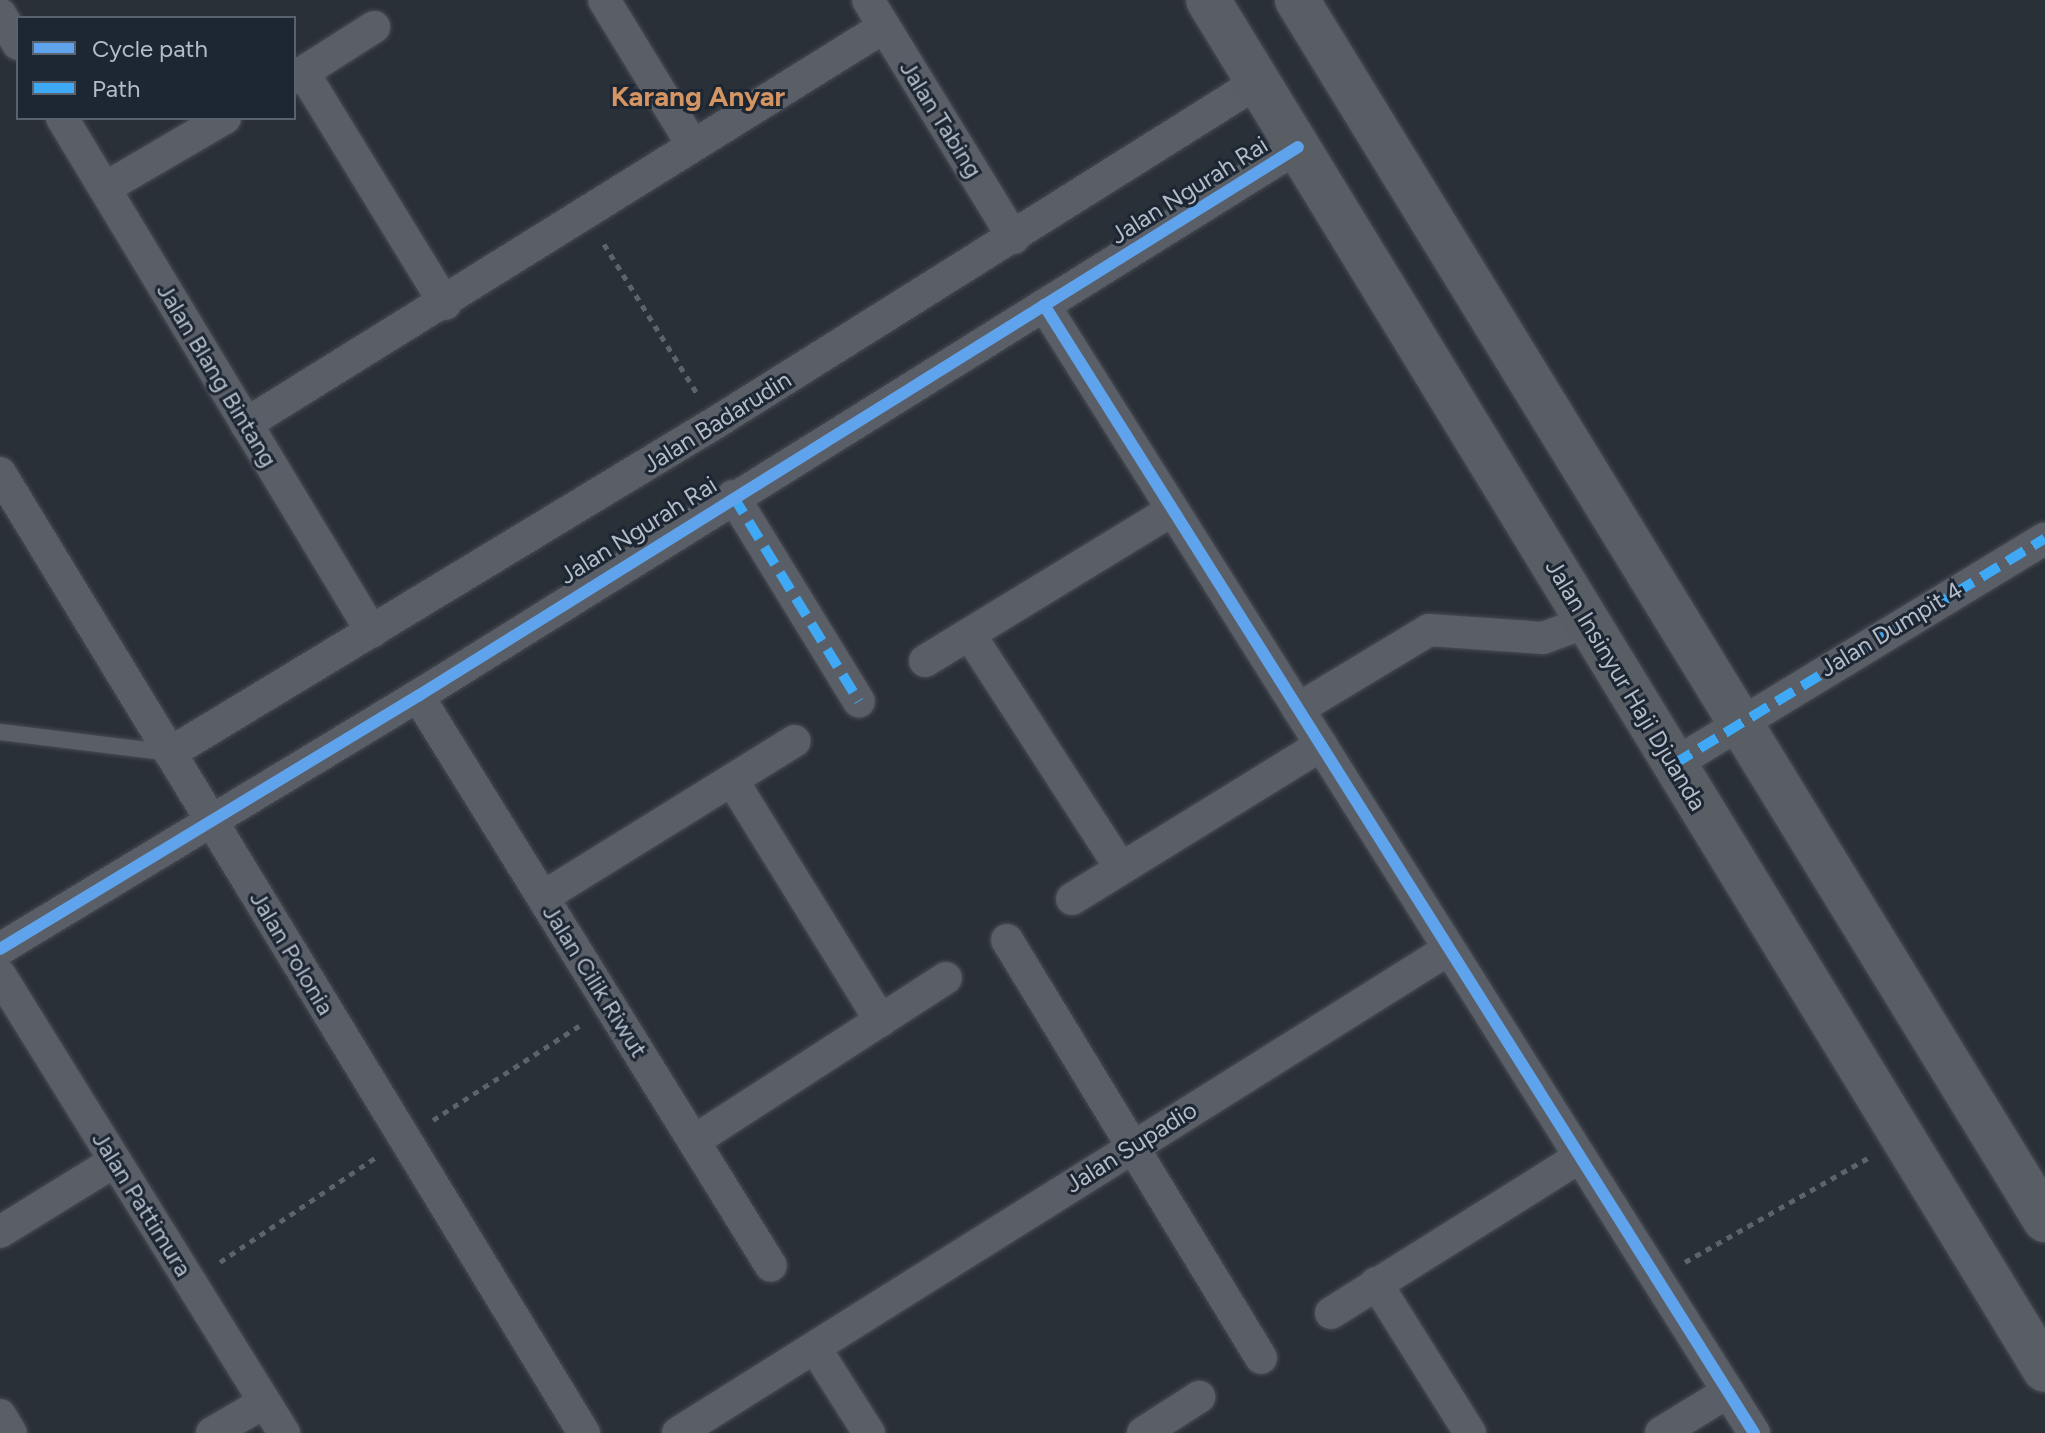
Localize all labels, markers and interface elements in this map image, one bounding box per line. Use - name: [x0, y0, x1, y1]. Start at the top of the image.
- legend: [16, 16, 296, 120]
- text: Cycle path: [92, 34, 208, 63]
- street label: Jalan Tabing: [894, 55, 988, 183]
- text: Path: [92, 74, 140, 103]
- district label: Karang Anyar: [611, 79, 785, 113]
- street label: Jalan Ngurah Rai: [1105, 130, 1273, 250]
- street label: Jalan Blang Bintang: [151, 278, 283, 472]
- street label: Jalan Badarudin: [638, 365, 796, 479]
- street label: Jalan Ngurah Rai: [554, 470, 722, 590]
- street label: Jalan Insinyur Haji Djuanda: [1540, 554, 1712, 816]
- street label: Jalan Dumpit 4: [1814, 575, 1968, 683]
- street label: Jalan Polonia: [244, 886, 340, 1020]
- street label: Jalan Cilik Riwut: [537, 899, 653, 1063]
- street label: Jalan Supadio: [1060, 1095, 1202, 1199]
- street label: Jalan Pattimura: [86, 1126, 198, 1282]

